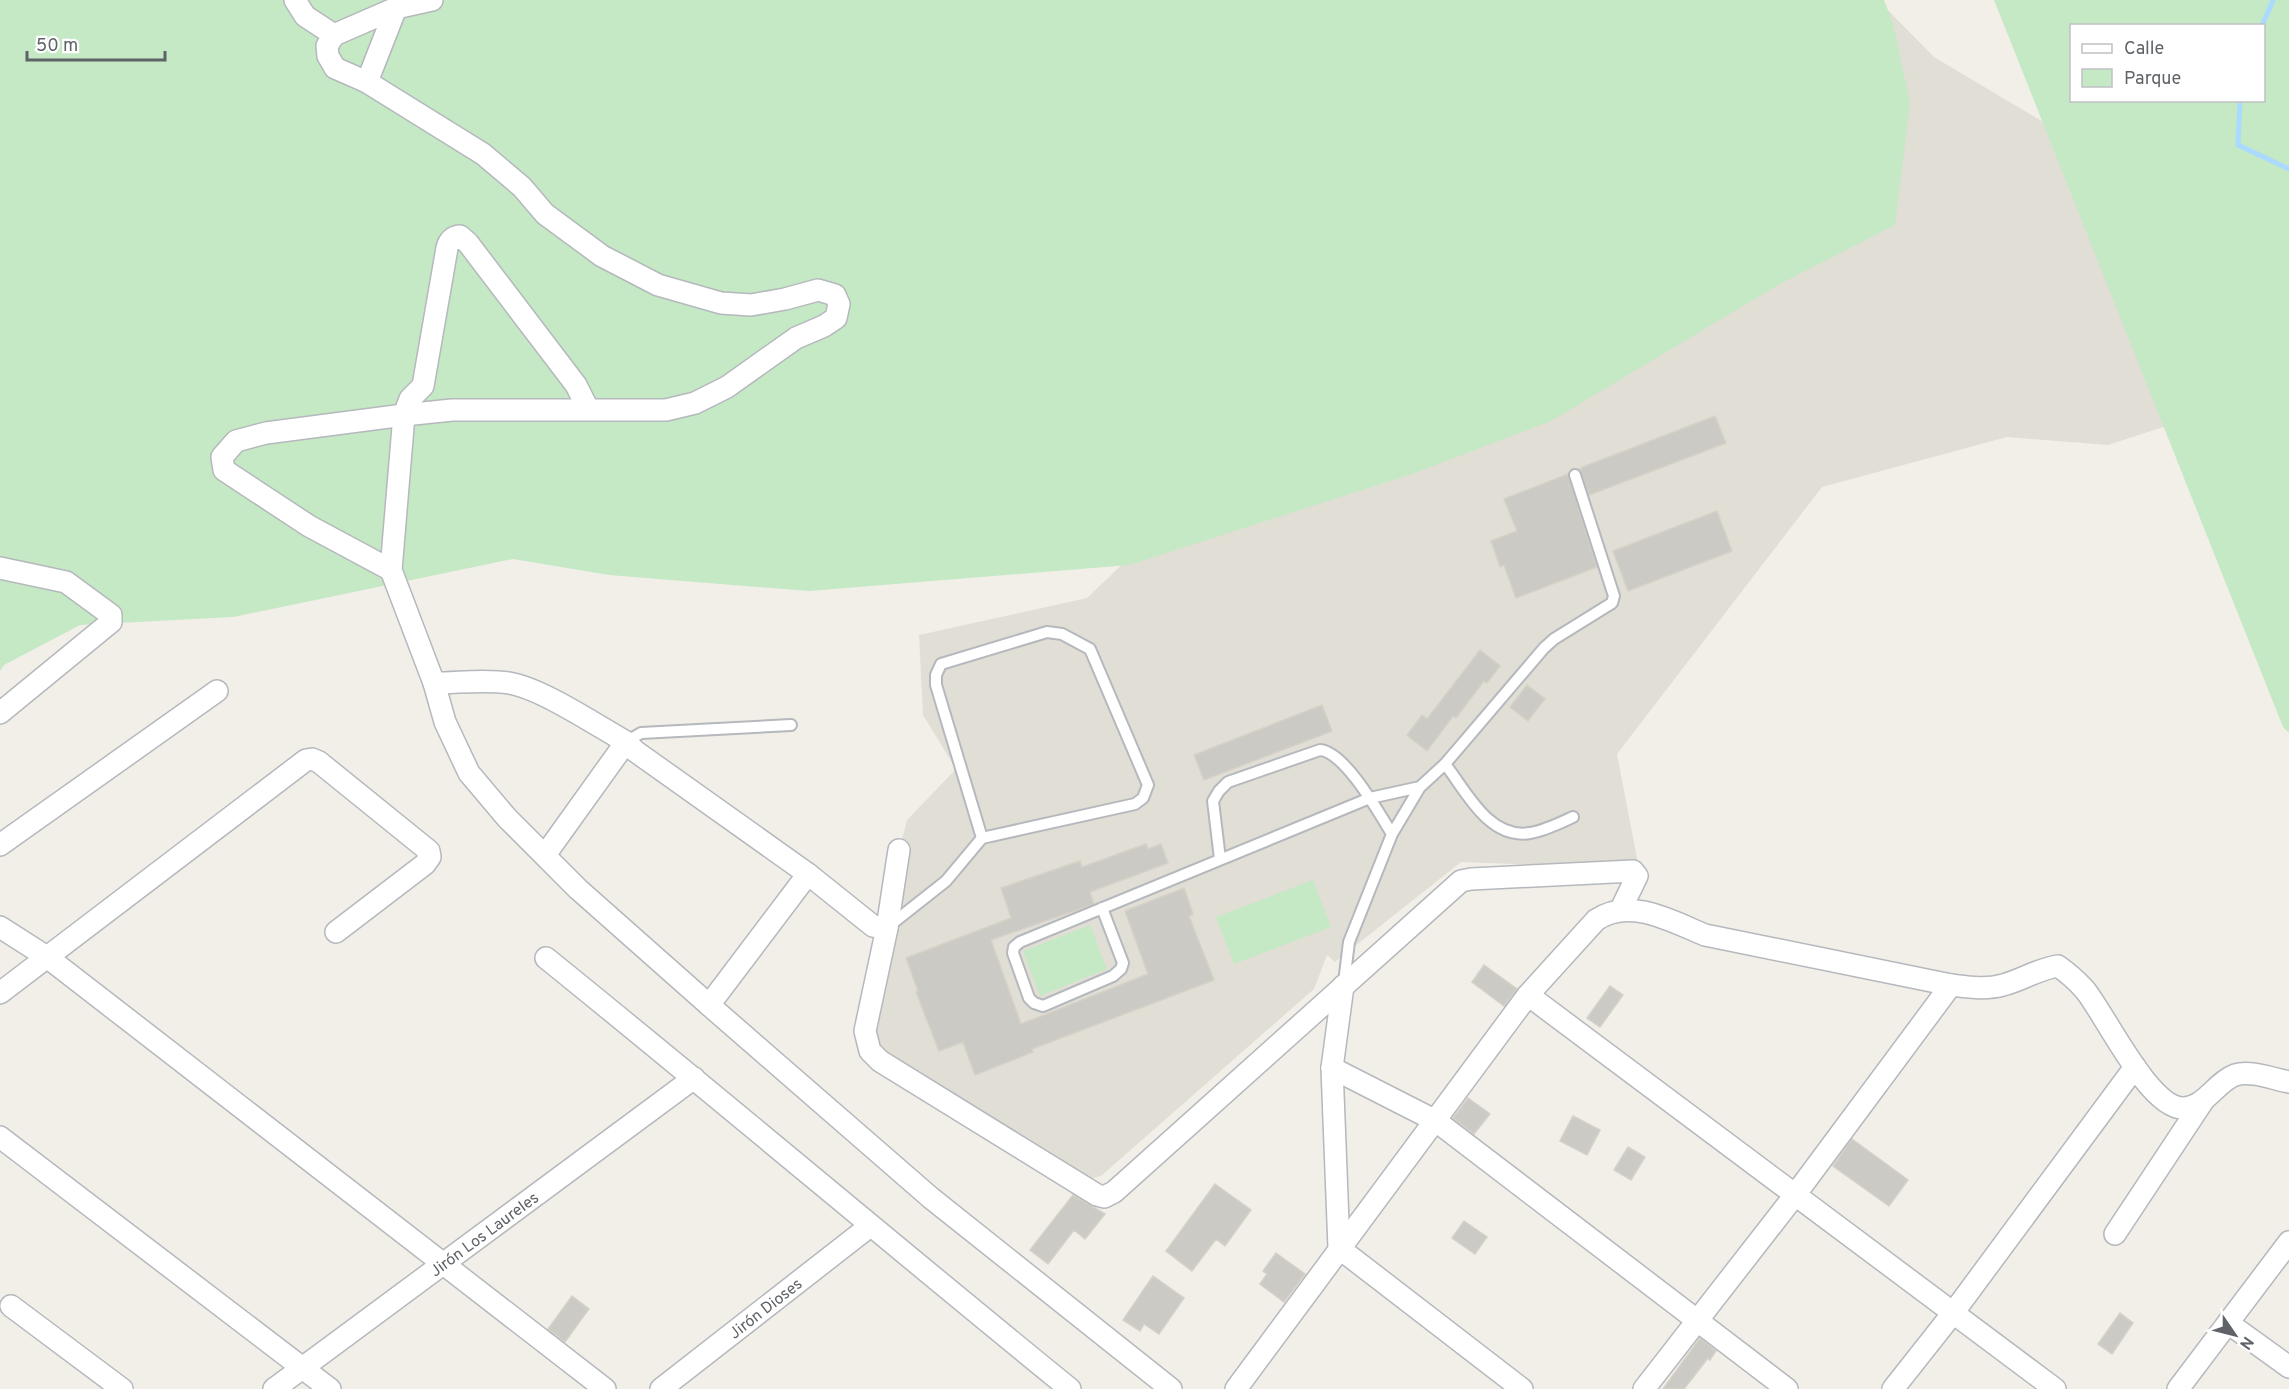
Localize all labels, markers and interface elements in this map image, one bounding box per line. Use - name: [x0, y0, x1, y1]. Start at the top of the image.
- scale bar: [27, 24, 165, 62]
- legend: [2070, 24, 2265, 102]
- text: 50 m: [36, 35, 78, 58]
- text: Calle: [2124, 38, 2164, 61]
- text: Parque: [2124, 68, 2181, 91]
- street label: Jirón Los Laureles: [427, 1188, 543, 1282]
- street label: Jirón Dioses: [726, 1275, 807, 1344]
- north arrow: [2205, 1305, 2265, 1365]
- text: N: [2234, 1332, 2257, 1353]

